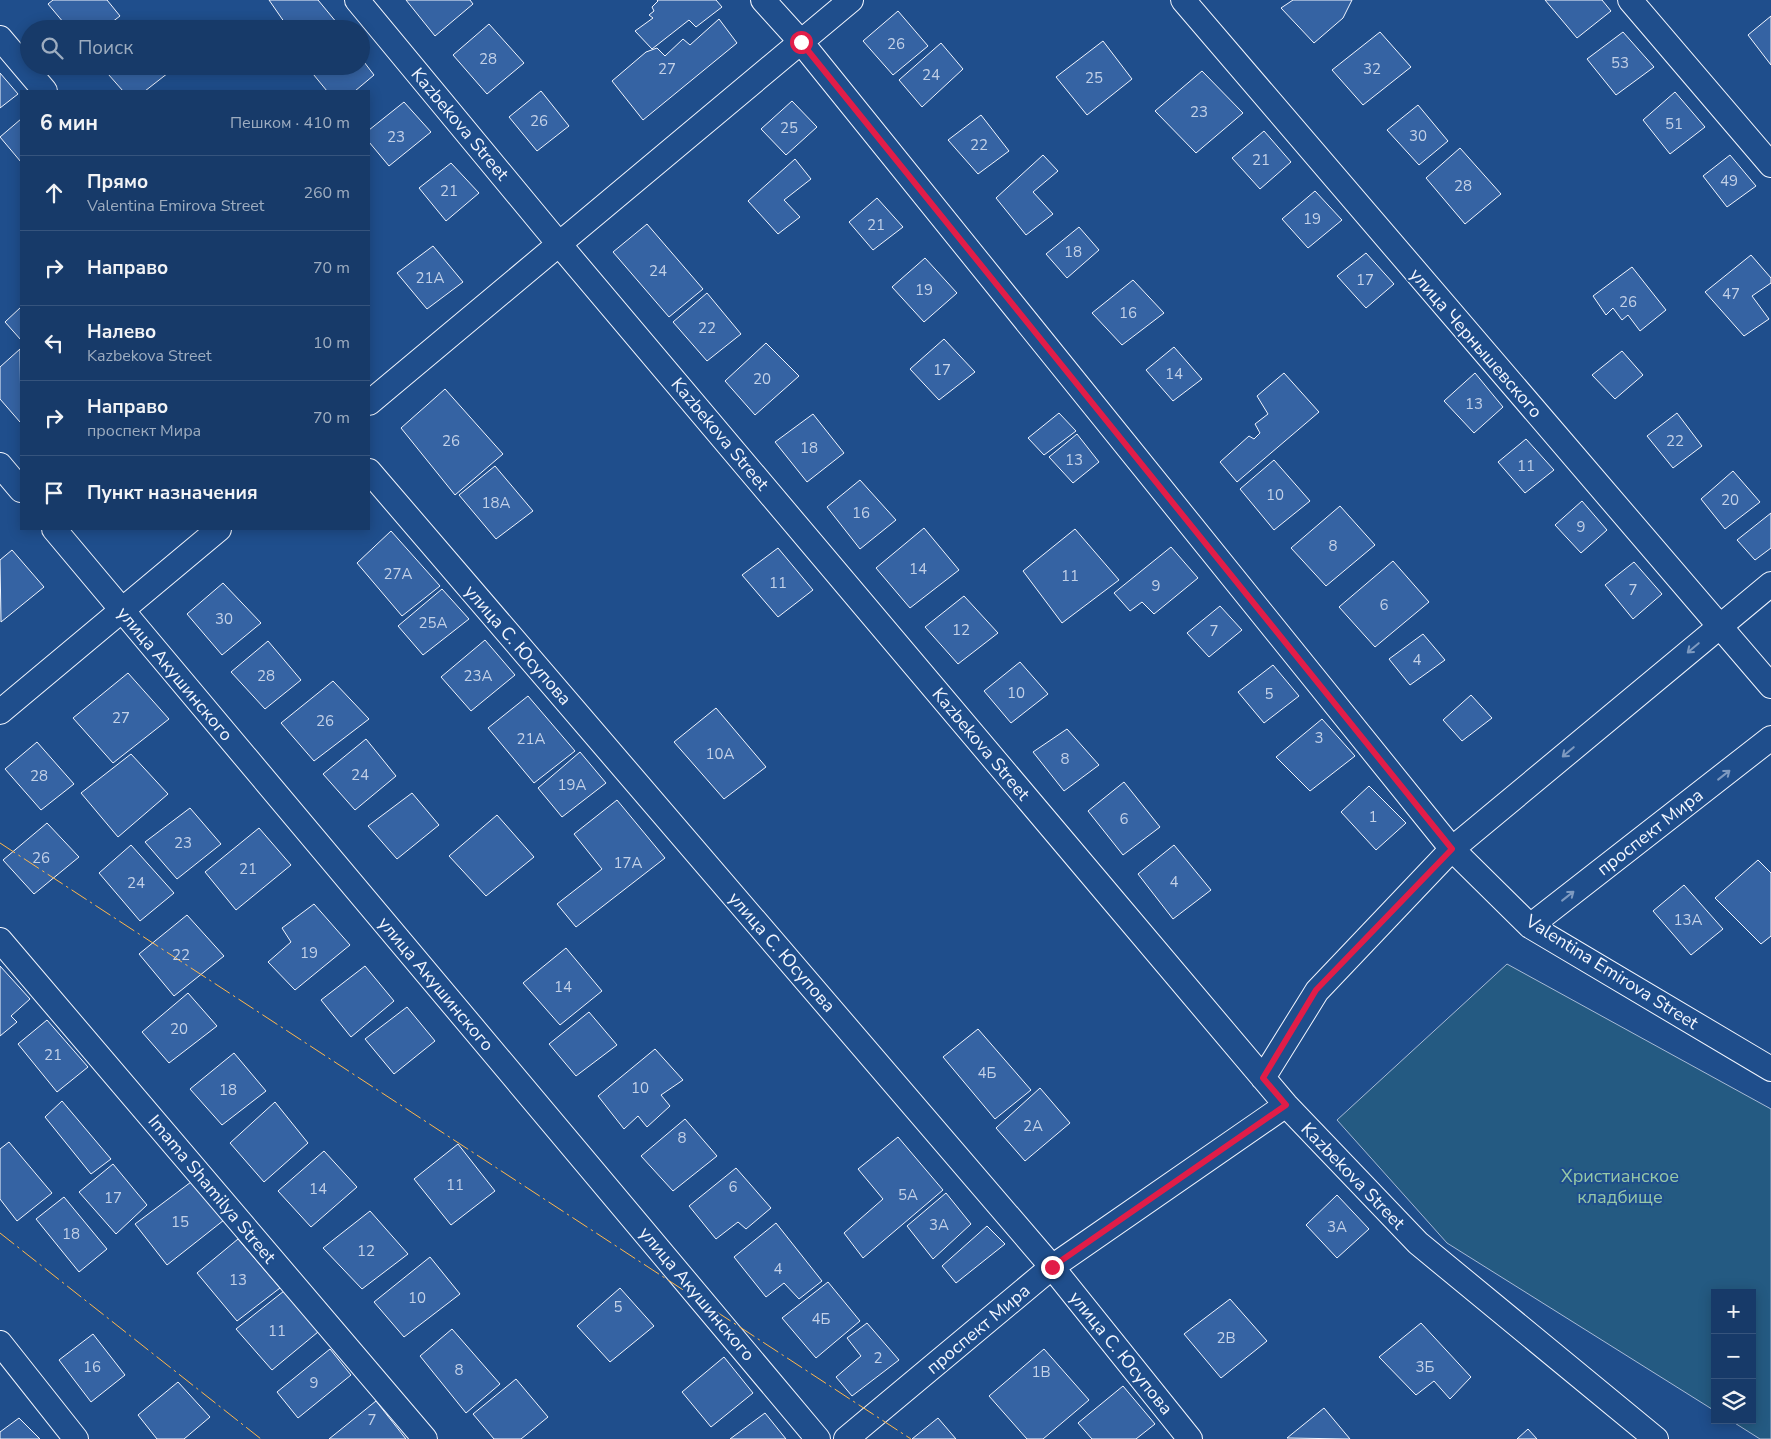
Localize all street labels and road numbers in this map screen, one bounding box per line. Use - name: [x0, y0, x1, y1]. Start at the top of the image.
- street label: Kazbekova Street: [406, 63, 515, 186]
- street label: улица Чернышевского: [1404, 263, 1548, 423]
- street label: Kazbekova Street: [666, 373, 775, 496]
- street label: улица С. Юсупова: [459, 580, 577, 710]
- street label: улица Акушинского: [112, 602, 238, 746]
- street label: Kazbekova Street: [927, 683, 1036, 806]
- street label: проспект Мира: [1592, 783, 1708, 881]
- street label: улица С. Юсупова: [723, 887, 841, 1017]
- street label: Valentina Emirova Street: [1520, 908, 1704, 1035]
- street label: улица Акушинского: [373, 912, 499, 1056]
- street label: Imama Shamilya Street: [143, 1110, 282, 1269]
- street label: Kazbekova Street: [1296, 1117, 1411, 1235]
- street label: улица Акушинского: [634, 1222, 760, 1366]
- street label: проспект Мира: [921, 1278, 1035, 1380]
- street label: улица С. Юсупова: [1064, 1286, 1178, 1420]

